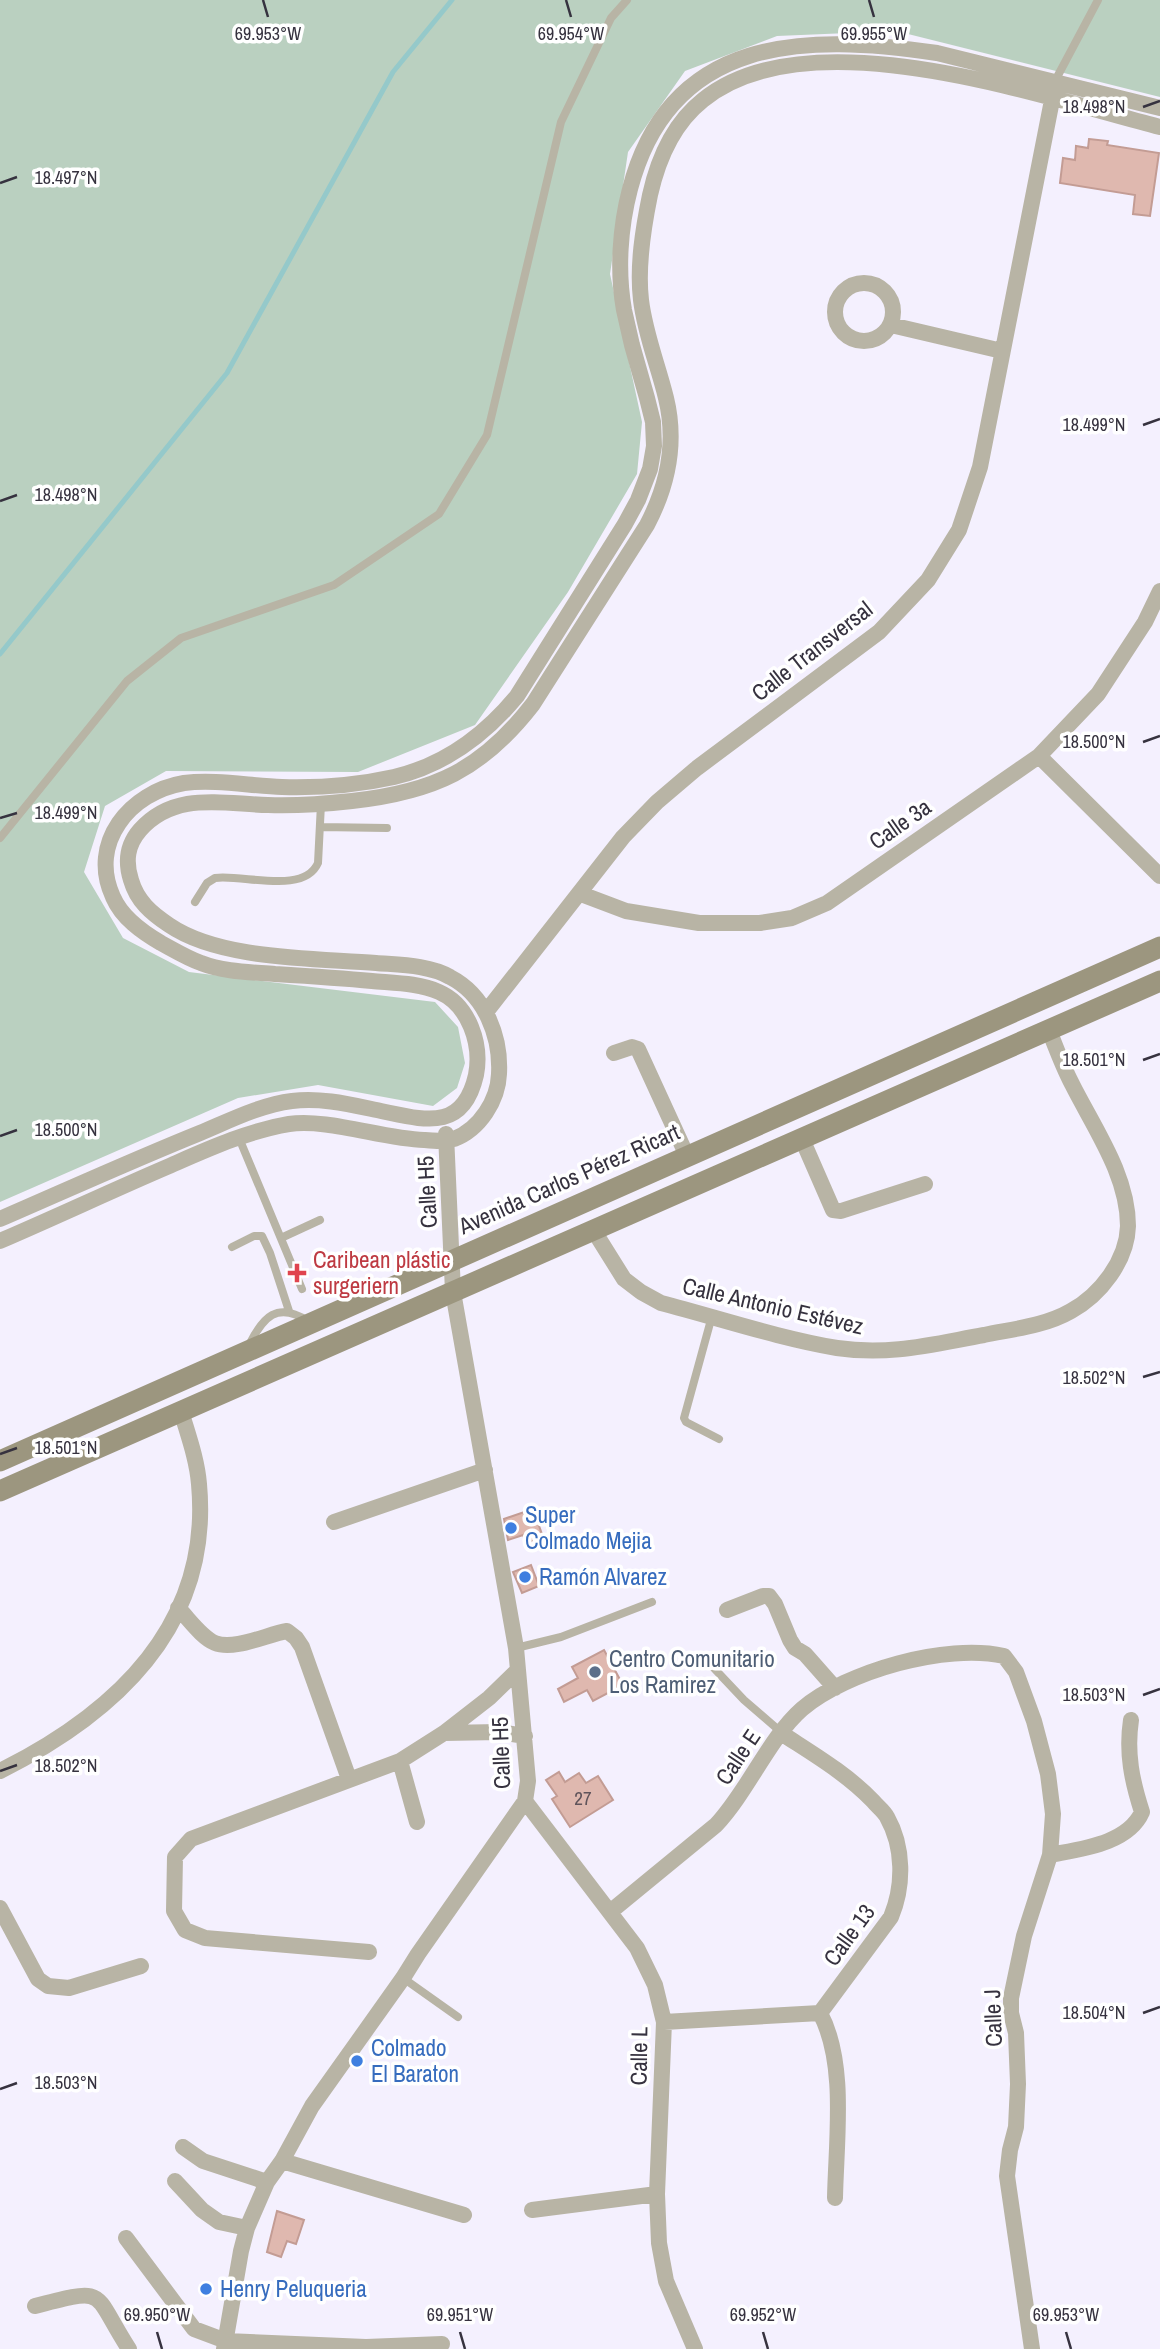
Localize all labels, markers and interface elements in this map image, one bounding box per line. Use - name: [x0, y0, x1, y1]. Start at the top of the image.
- text: 69.953°W: [235, 21, 301, 46]
- text: 69.954°W: [538, 21, 604, 46]
- text: 69.955°W: [841, 21, 907, 46]
- text: 18.498°N: [1063, 94, 1126, 119]
- text: 18.497°N: [35, 165, 98, 190]
- text: 18.499°N: [1063, 412, 1126, 437]
- text: 18.498°N: [35, 482, 98, 507]
- street label: Calle Transversal: [745, 594, 879, 708]
- text: 18.500°N: [1063, 729, 1126, 754]
- street label: Calle 3a: [862, 791, 937, 856]
- text: 18.499°N: [35, 800, 98, 825]
- text: 18.501°N: [1063, 1047, 1126, 1072]
- street label: Avenida Carlos Pérez Ricart: [453, 1116, 684, 1242]
- text: 18.500°N: [35, 1117, 98, 1142]
- street label: Calle H5: [409, 1155, 444, 1229]
- place label: Caribean plástic surgeriern: [313, 1244, 450, 1301]
- marker: Caribean plástic surgeriern: [287, 1263, 307, 1283]
- street label: Calle Antonio Estévez: [680, 1270, 867, 1341]
- text: 18.502°N: [1063, 1365, 1126, 1390]
- text: 18.501°N: [35, 1435, 98, 1460]
- place label: Super Colmado Mejia: [525, 1499, 652, 1556]
- marker: Super Colmado Mejia: [503, 1520, 519, 1536]
- place label: Ramón Alvarez: [539, 1561, 667, 1592]
- marker: Ramón Alvarez: [517, 1569, 533, 1585]
- place label: Centro Comunitario Los Ramirez: [609, 1643, 775, 1700]
- marker: Centro Comunitario Los Ramirez: [587, 1664, 603, 1680]
- text: 18.503°N: [1063, 1682, 1126, 1707]
- street label: Calle H5: [484, 1716, 517, 1790]
- street label: Calle E: [708, 1723, 767, 1791]
- text: 18.502°N: [35, 1753, 98, 1778]
- house number: 27: [574, 1785, 592, 1811]
- street label: Calle 13: [816, 1898, 881, 1972]
- street label: Calle J: [976, 1989, 1009, 2047]
- text: 18.504°N: [1063, 2000, 1126, 2025]
- street label: Calle L: [622, 2026, 655, 2086]
- place label: Colmado El Baraton: [371, 2032, 459, 2089]
- marker: Colmado El Baraton: [349, 2053, 365, 2069]
- text: 18.503°N: [35, 2070, 98, 2095]
- place label: Henry Peluqueria: [220, 2273, 367, 2304]
- marker: Henry Peluqueria: [198, 2281, 214, 2297]
- text: 69.950°W: [124, 2302, 190, 2327]
- text: 69.951°W: [427, 2302, 493, 2327]
- text: 69.952°W: [730, 2302, 796, 2327]
- text: 69.953°W: [1033, 2302, 1099, 2327]

